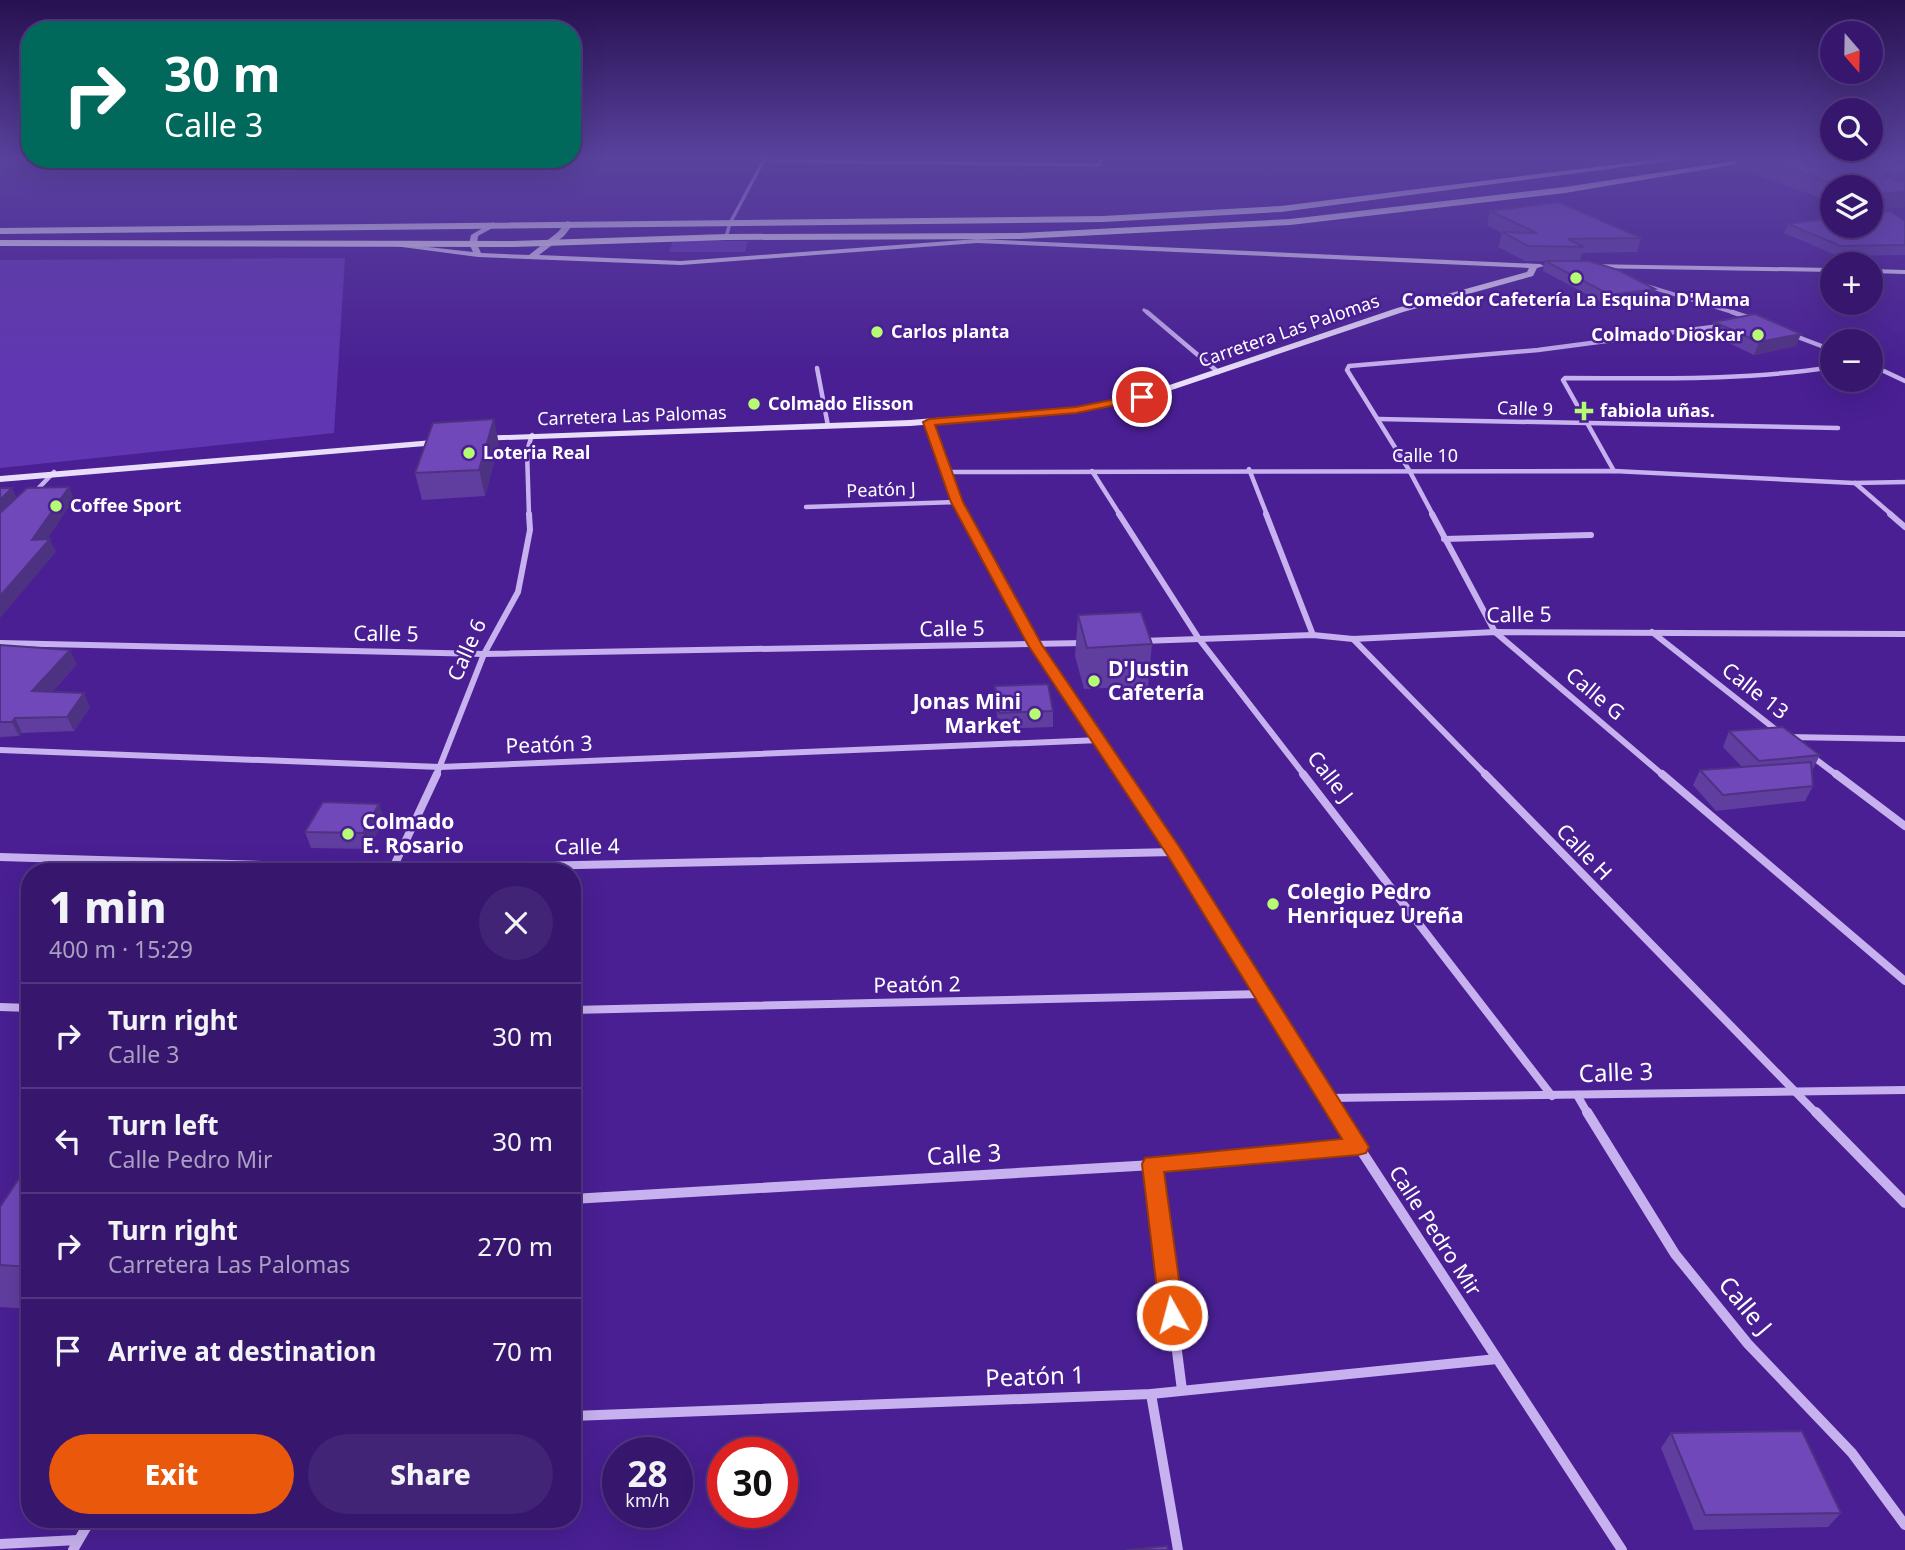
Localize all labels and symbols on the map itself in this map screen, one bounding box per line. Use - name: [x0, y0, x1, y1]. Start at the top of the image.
- north arrow: [1820, 21, 1883, 84]
- marker: Comedor Cafetería La Esquina D'Mama: [1568, 270, 1584, 286]
- place label: Comedor Cafetería La Esquina D'Mama: [1402, 287, 1750, 311]
- street label: Carretera Las Palomas: [1195, 288, 1382, 372]
- place label: Carlos planta: [891, 319, 1010, 343]
- place label: Colmado Dioskar: [1591, 322, 1744, 346]
- marker: Carlos planta: [869, 324, 885, 340]
- marker: Colmado Dioskar: [1750, 327, 1766, 343]
- pin: [1112, 367, 1172, 427]
- place label: Colmado Elisson: [768, 391, 914, 415]
- street label: Calle 9: [1497, 395, 1553, 421]
- marker: Colmado Elisson: [746, 396, 762, 412]
- place label: fabiola uñas.: [1600, 398, 1715, 422]
- street label: Carretera Las Palomas: [537, 400, 727, 430]
- marker: fabiola uñas.: [1574, 401, 1594, 421]
- place label: Loteria Real: [483, 440, 590, 464]
- street label: Calle 10: [1392, 443, 1458, 467]
- marker: Loteria Real: [461, 445, 477, 461]
- street label: Peatón J: [846, 476, 916, 502]
- place label: Coffee Sport: [70, 493, 181, 517]
- marker: Coffee Sport: [48, 498, 64, 514]
- street label: Calle 5: [1486, 599, 1552, 629]
- street label: Calle 5: [919, 613, 985, 643]
- street label: Calle 6: [440, 614, 492, 685]
- street label: Calle 5: [353, 618, 419, 648]
- place label: D'Justin Cafetería: [1108, 654, 1205, 706]
- street label: Calle 13: [1717, 655, 1795, 725]
- street label: Calle G: [1560, 660, 1631, 726]
- marker: D'Justin Cafetería: [1086, 673, 1102, 689]
- place label: Jonas Mini Market: [911, 687, 1021, 739]
- marker: Jonas Mini Market: [1027, 706, 1043, 722]
- street label: Peatón 3: [505, 728, 593, 760]
- street label: Calle J: [1302, 745, 1360, 808]
- place label: Colmado E. Rosario: [362, 807, 464, 859]
- street label: Calle H: [1551, 817, 1619, 886]
- marker: Colmado E. Rosario: [340, 826, 356, 842]
- street label: Calle 4: [554, 831, 620, 861]
- place label: Colegio Pedro Henriquez Ureña: [1287, 877, 1464, 929]
- marker: Colegio Pedro Henriquez Ureña: [1265, 896, 1281, 912]
- street label: Peatón 2: [873, 969, 961, 999]
- street label: Calle 3: [1578, 1054, 1654, 1089]
- street label: Calle 3: [926, 1135, 1002, 1172]
- street label: Calle Pedro Mir: [1383, 1160, 1489, 1301]
- street label: Calle J: [1712, 1269, 1780, 1341]
- position arrow: [1135, 1278, 1209, 1352]
- street label: Peatón 1: [985, 1357, 1085, 1394]
- speed limit sign: 30: [707, 1437, 798, 1528]

